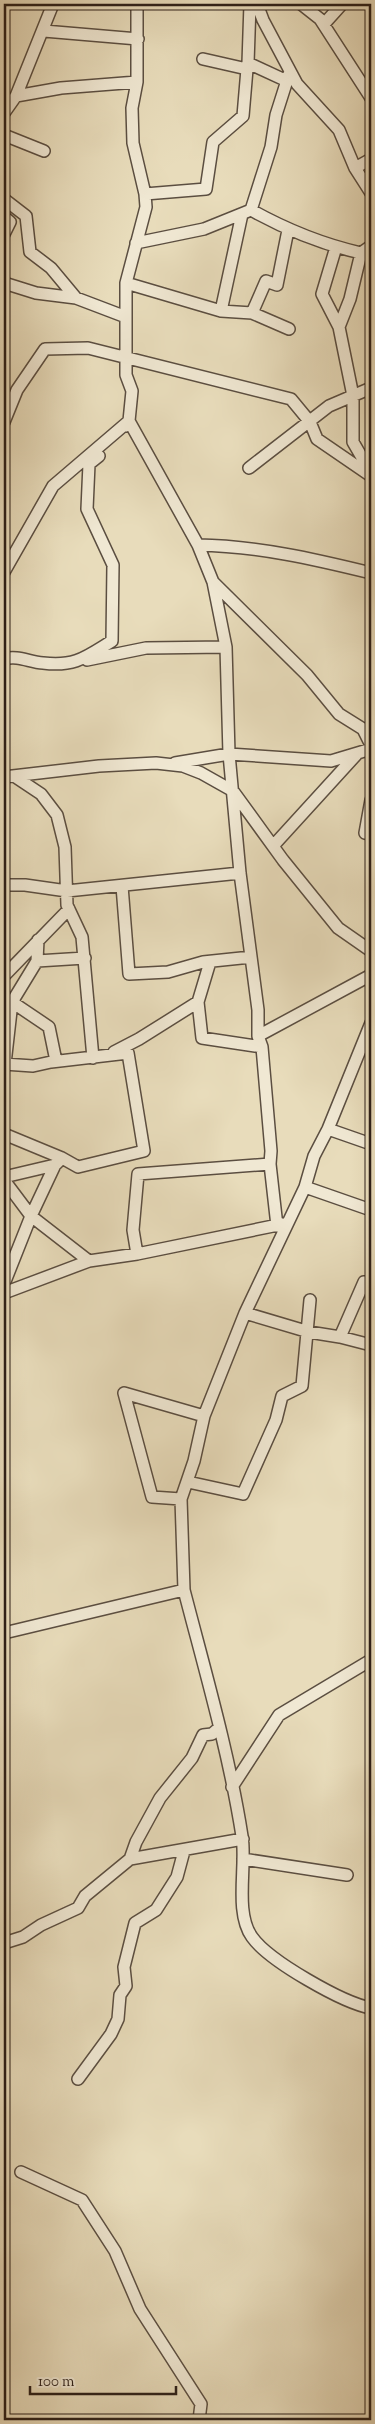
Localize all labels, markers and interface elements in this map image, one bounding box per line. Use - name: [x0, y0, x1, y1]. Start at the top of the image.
- scale bar: [30, 2364, 176, 2396]
- text: 100 m: [38, 2372, 75, 2393]

